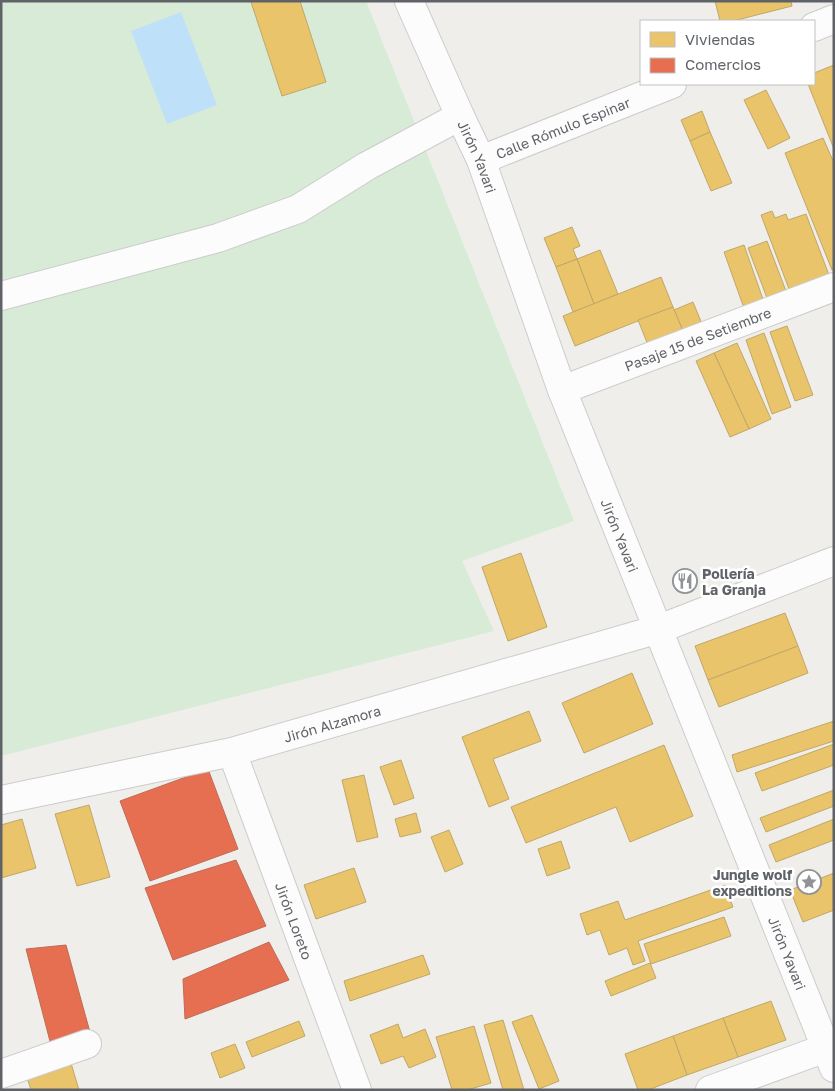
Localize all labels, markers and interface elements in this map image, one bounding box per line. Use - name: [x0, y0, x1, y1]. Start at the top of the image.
- legend: [640, 20, 815, 85]
- text: Viviendas: [685, 30, 755, 48]
- text: Comercios: [685, 55, 761, 73]
- street label: Calle Rómulo Espinar: [493, 93, 633, 162]
- street label: Jirón Yavari: [455, 117, 500, 195]
- street label: Pasaje 15 de Setiembre: [622, 303, 773, 374]
- street label: Jirón Yavari: [598, 496, 643, 574]
- place label: Pollería La Granja: [702, 565, 766, 598]
- restaurant icon: Pollería La Granja: [672, 568, 698, 594]
- street label: Jirón Alzamora: [281, 701, 383, 745]
- place label: Jungle wolf expeditions: [712, 866, 793, 899]
- place icon: Jungle wolf expeditions: [796, 869, 822, 895]
- street label: Jirón Loreto: [272, 880, 316, 962]
- street label: Jirón Yavari: [766, 914, 810, 992]

